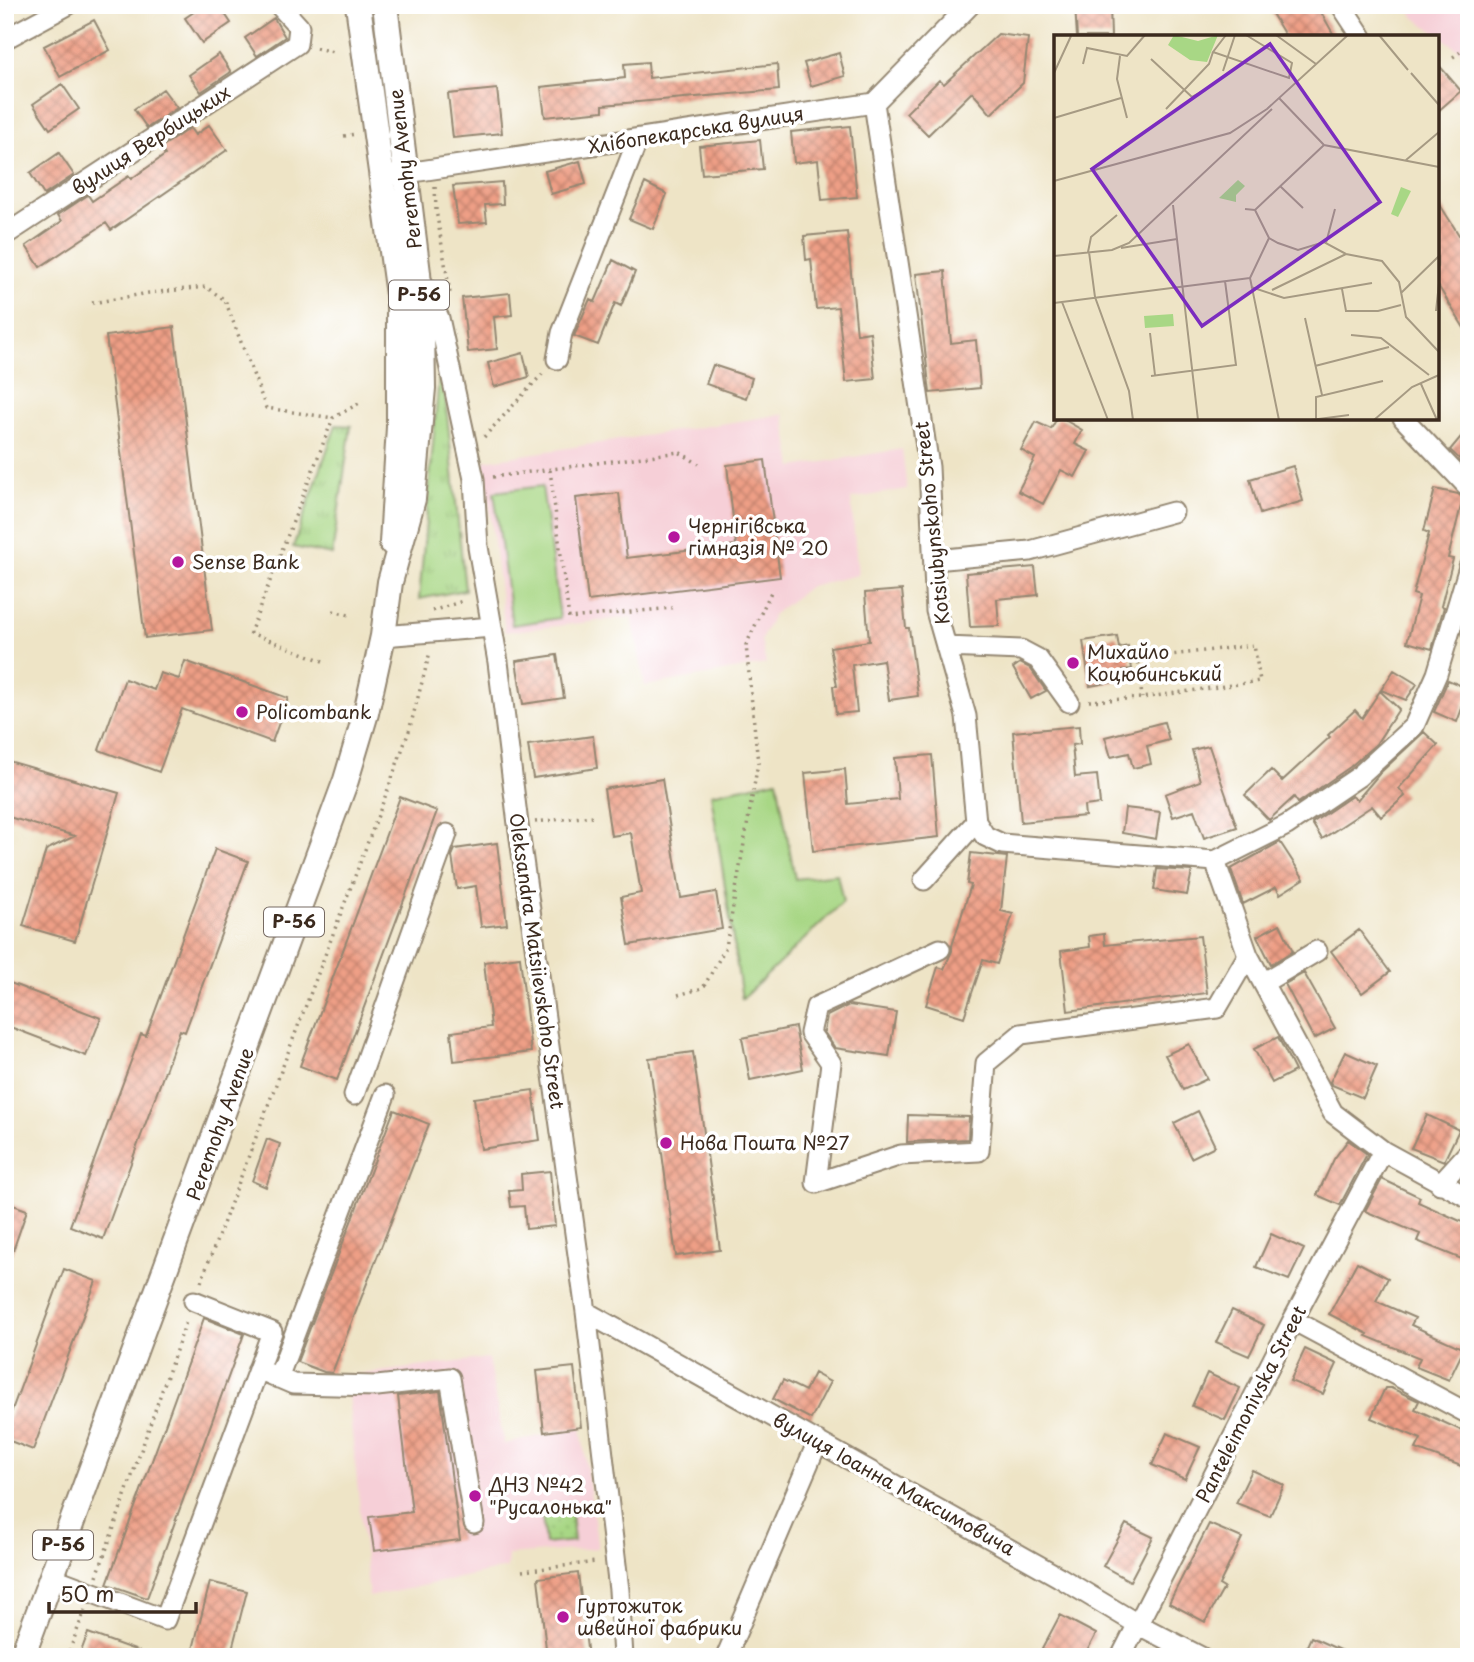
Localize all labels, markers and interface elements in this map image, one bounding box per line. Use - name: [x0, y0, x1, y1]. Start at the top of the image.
- inset map: [1054, 35, 1439, 420]
- street label: вулиця Вербицьких: [65, 77, 235, 201]
- street label: Peremohy Avenue: [380, 88, 428, 251]
- street label: Хлібопекарська вулиця: [586, 98, 806, 160]
- road number: Р-56: [389, 281, 449, 310]
- street label: Kotsiubynskoho Street: [906, 420, 956, 626]
- place label: Чернігівська гімназія № 20: [688, 511, 828, 561]
- marker: Чернігівська гімназія № 20: [666, 529, 682, 545]
- place label: Sense Bank: [192, 547, 300, 575]
- marker: Sense Bank: [170, 554, 186, 570]
- place label: Михайло Коцюбинський: [1087, 637, 1222, 687]
- marker: Михайло Коцюбинський: [1065, 655, 1081, 671]
- place label: Policombank: [256, 697, 372, 725]
- marker: Policombank: [234, 704, 250, 720]
- street label: Oleksandra Matsiievskoho Street: [503, 811, 573, 1111]
- road number: Р-56: [264, 908, 324, 937]
- street label: Peremohy Avenue: [178, 1043, 260, 1204]
- place label: Нова Пошта №27: [680, 1128, 850, 1156]
- marker: Нова Пошта №27: [658, 1135, 674, 1151]
- street label: Panteleimonivska Street: [1188, 1300, 1312, 1507]
- street label: вулиця Іоанна Максимовича: [768, 1405, 1021, 1562]
- place label: ДНЗ №42 "Русалонька": [488, 1470, 612, 1520]
- marker: ДНЗ №42 "Русалонька": [467, 1488, 483, 1504]
- road number: Р-56: [33, 1530, 93, 1560]
- scale bar: [49, 1571, 196, 1615]
- text: 50 m: [60, 1577, 114, 1609]
- place label: Гуртожиток швейної фабрики: [577, 1591, 742, 1641]
- marker: Гуртожиток швейної фабрики: [555, 1609, 571, 1625]

